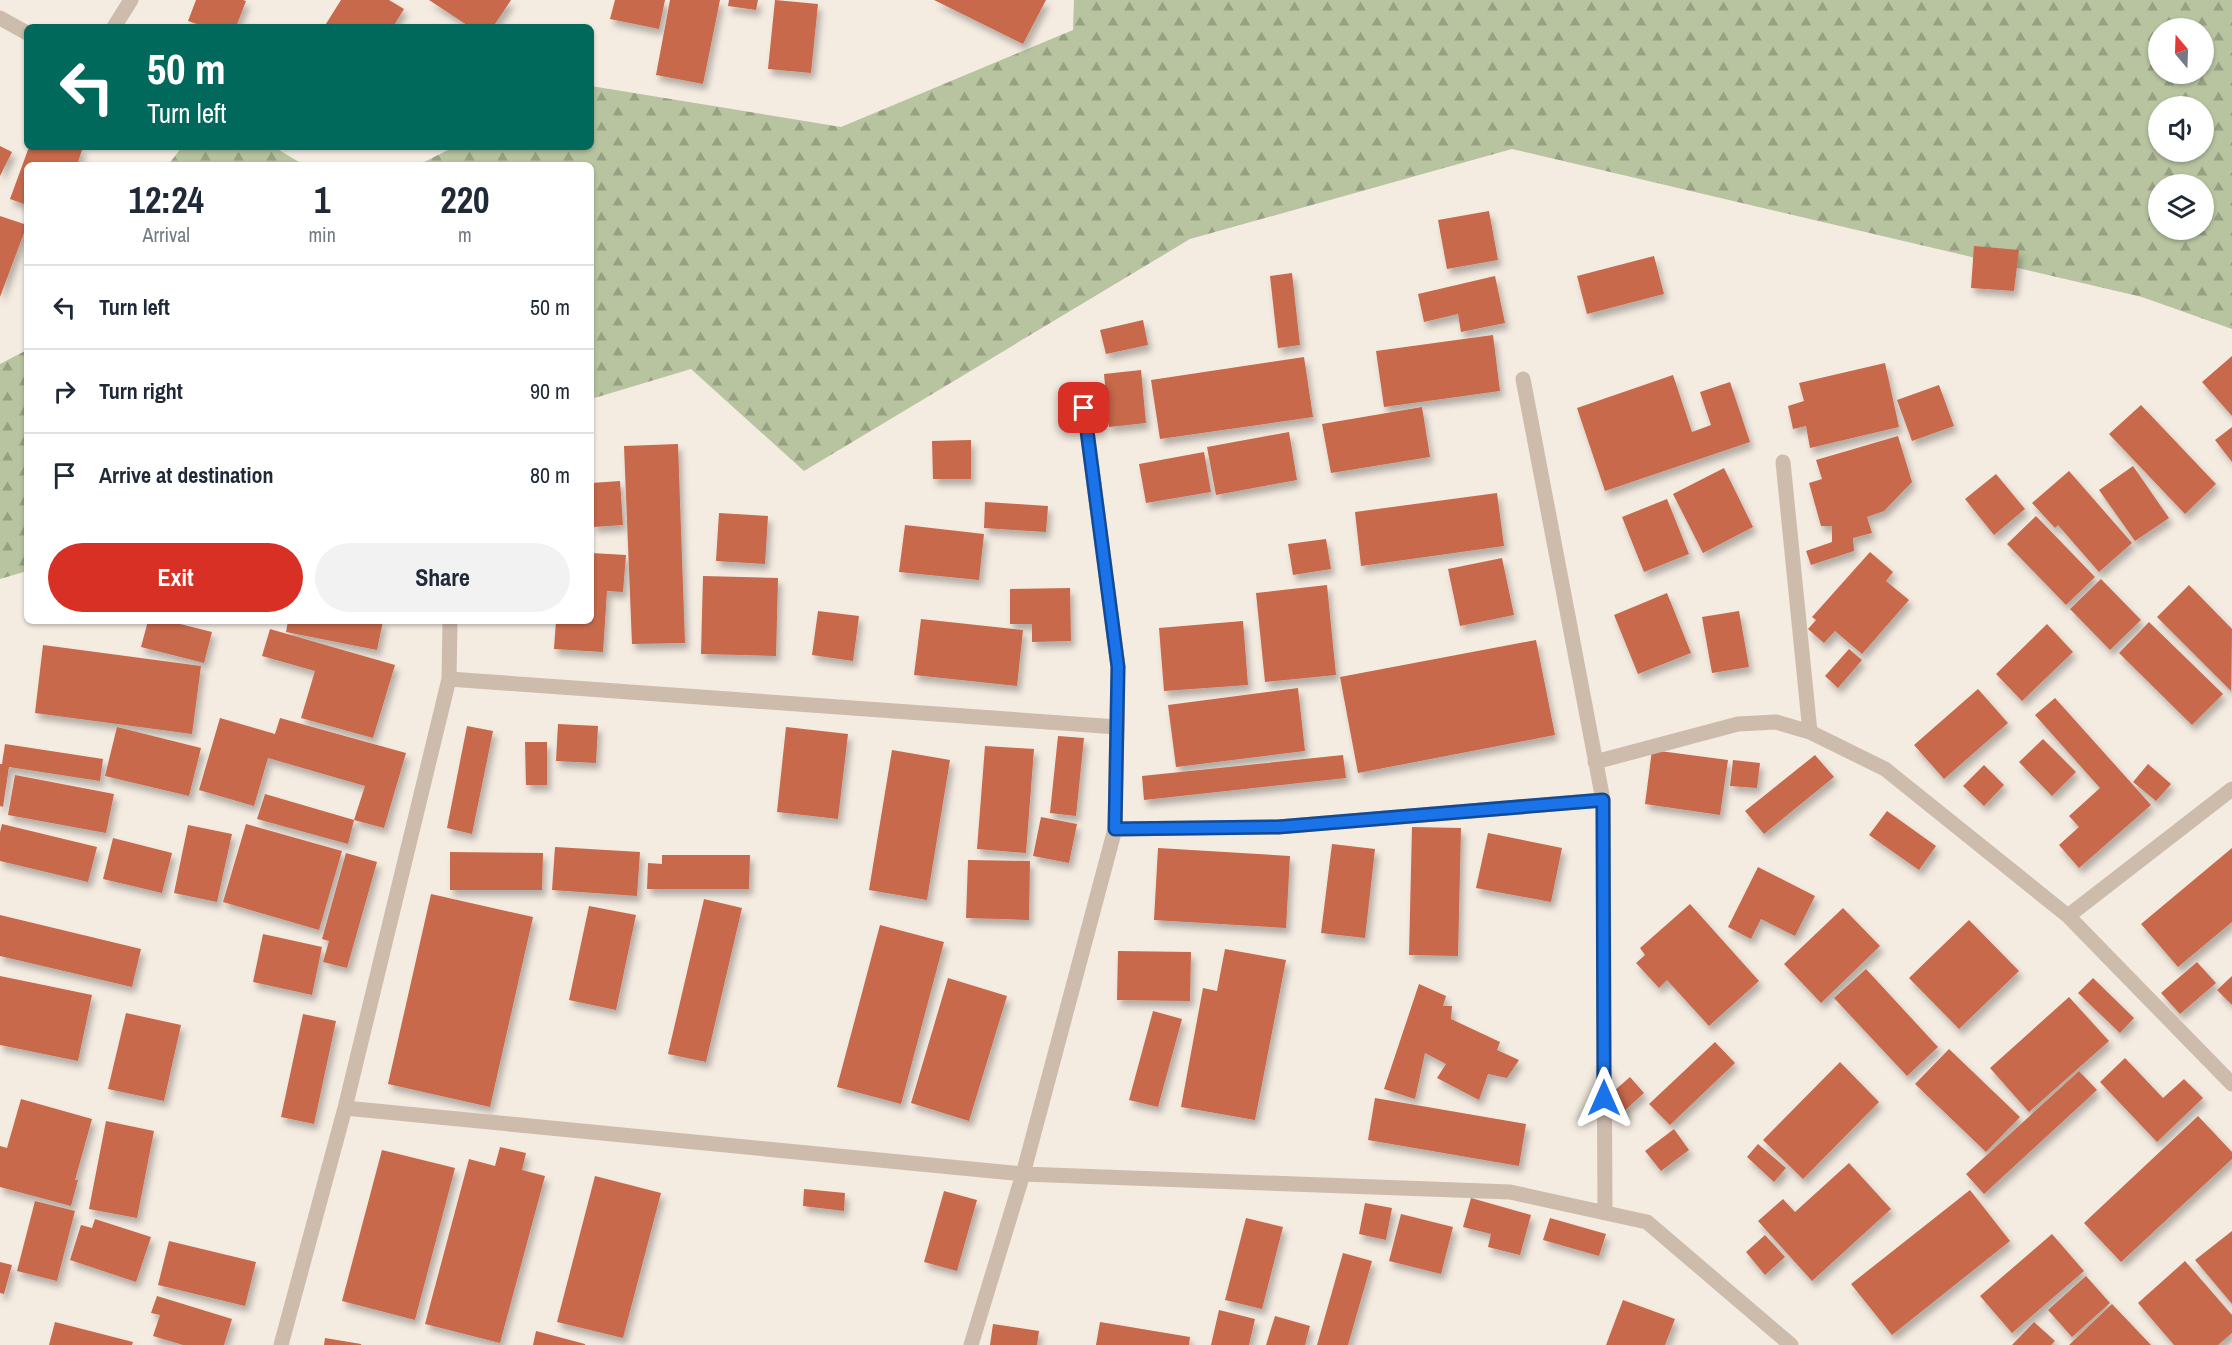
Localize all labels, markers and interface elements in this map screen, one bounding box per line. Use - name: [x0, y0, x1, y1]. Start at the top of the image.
- north arrow: [2148, 18, 2214, 84]
- map controls: [2148, 18, 2214, 240]
- text: 50 m: [147, 41, 226, 97]
- icon: left: [48, 48, 126, 126]
- text: Turn left: [147, 95, 226, 131]
- button: sound: [2148, 96, 2214, 162]
- button: layers: [2148, 174, 2214, 240]
- text: 12:24: [128, 176, 204, 224]
- text: 1: [314, 176, 330, 224]
- text: 220: [440, 176, 490, 224]
- text: Arrival: [143, 221, 190, 248]
- text: min: [308, 221, 336, 248]
- text: m: [458, 221, 472, 248]
- icon: left: [48, 291, 81, 324]
- text: Turn left: [99, 292, 170, 322]
- text: 50 m: [530, 292, 570, 322]
- icon: right: [48, 375, 81, 408]
- text: Turn right: [99, 376, 183, 406]
- text: 90 m: [530, 376, 570, 406]
- pin: [1058, 382, 1109, 433]
- icon: arrive: [1067, 391, 1100, 424]
- icon: arrive: [48, 459, 81, 492]
- text: Arrive at destination: [99, 460, 273, 490]
- text: 80 m: [530, 460, 570, 490]
- button: Exit: [48, 543, 303, 612]
- button: Share: [315, 543, 570, 612]
- position arrow: [1572, 1066, 1636, 1130]

